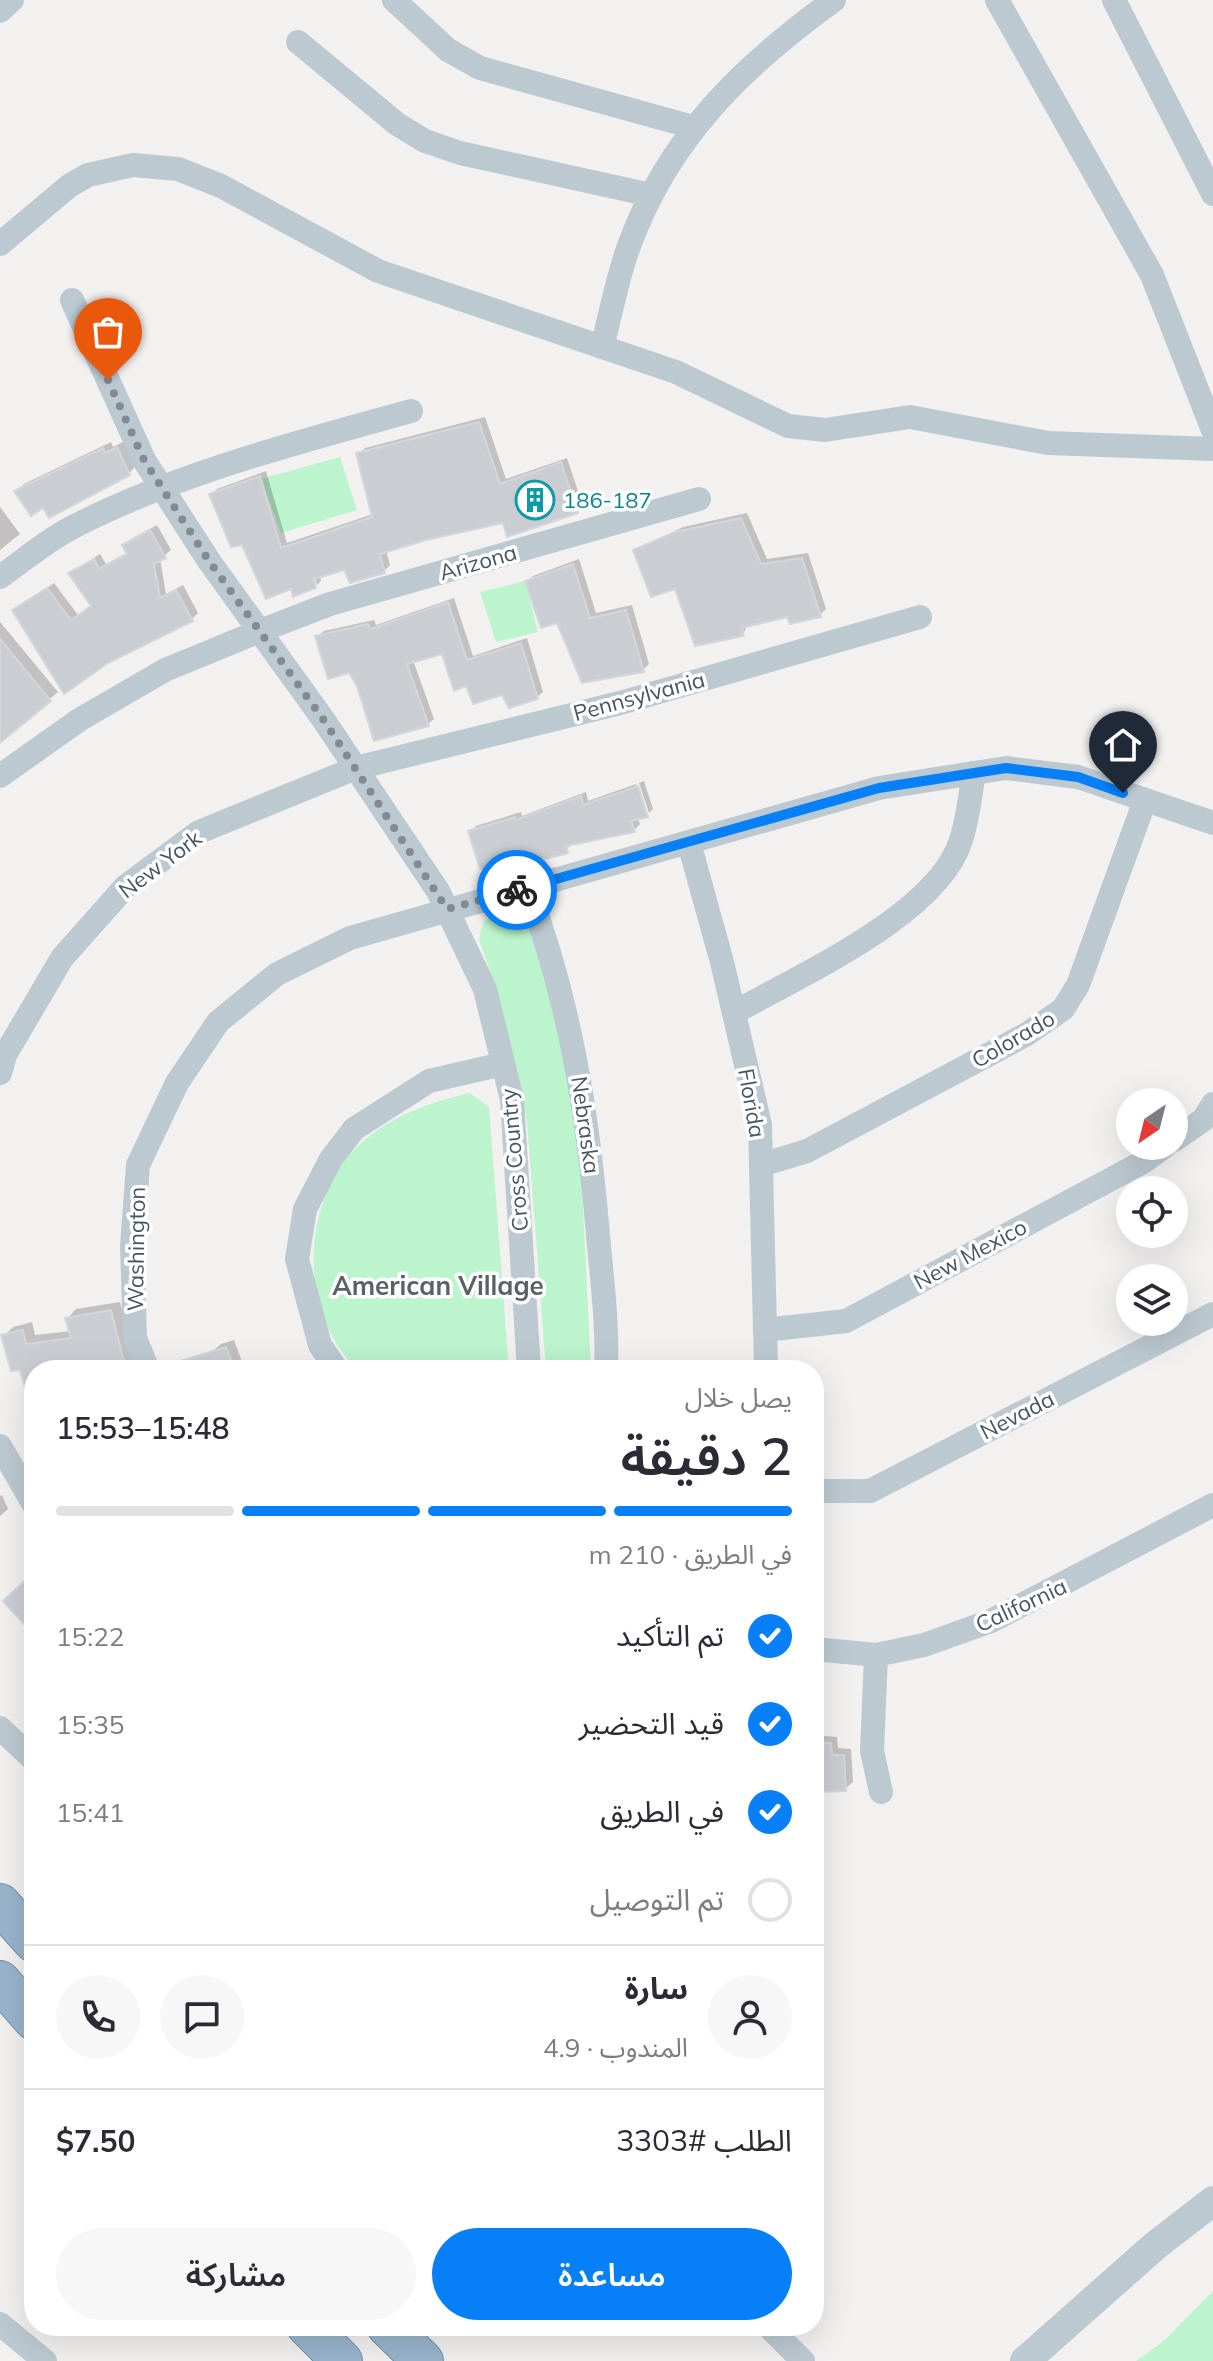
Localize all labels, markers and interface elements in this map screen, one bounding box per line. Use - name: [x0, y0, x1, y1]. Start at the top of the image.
- pin: [74, 298, 142, 380]
- icon: bag: [86, 310, 130, 354]
- building icon: 186-187: [514, 479, 556, 521]
- place label: 186-187: [563, 486, 652, 514]
- street label: Arizona: [436, 538, 520, 586]
- street label: Pennsylvania: [570, 665, 708, 727]
- pin: [1089, 711, 1157, 793]
- icon: home: [1101, 723, 1145, 767]
- street label: New York: [113, 823, 208, 904]
- courier: [477, 850, 557, 930]
- icon: bike: [495, 868, 539, 912]
- street label: Colorado: [966, 1004, 1060, 1074]
- street label: Florida: [732, 1066, 772, 1140]
- street label: Nebraska: [565, 1075, 607, 1175]
- street label: Cross Country: [494, 1087, 534, 1233]
- north arrow: [1116, 1088, 1188, 1160]
- map controls: [1116, 1088, 1188, 1336]
- button: locate: [1116, 1176, 1188, 1248]
- street label: Washington: [121, 1186, 151, 1312]
- street label: New Mexico: [909, 1213, 1031, 1295]
- button: layers: [1116, 1264, 1188, 1336]
- district label: American Village: [332, 1269, 544, 1302]
- text: يصل خلال: [685, 1381, 792, 1414]
- street label: Nevada: [975, 1385, 1059, 1445]
- text: 15:48–15:53: [56, 1409, 229, 1447]
- text: 2 دقيقة: [621, 1423, 792, 1488]
- text: في الطريق · 210 m: [589, 1538, 792, 1571]
- street label: California: [971, 1572, 1071, 1638]
- icon: check: [748, 1614, 792, 1658]
- text: تم التأكيد: [616, 1616, 724, 1654]
- text: 15:22: [56, 1620, 124, 1653]
- icon: check: [748, 1702, 792, 1746]
- text: قيد التحضير: [579, 1704, 724, 1742]
- text: 15:35: [56, 1708, 124, 1741]
- icon: check: [748, 1790, 792, 1834]
- text: في الطريق: [600, 1792, 724, 1830]
- text: 15:41: [56, 1796, 124, 1829]
- text: تم التوصيل: [590, 1880, 724, 1918]
- text: سارة: [625, 1969, 688, 2007]
- button: phone: [56, 1975, 140, 2059]
- button: chat: [160, 1975, 244, 2059]
- button: person: [708, 1975, 792, 2059]
- text: المندوب · 4.9: [543, 2031, 688, 2064]
- text: الطلب #3303: [616, 2121, 792, 2159]
- text: $7.50: [56, 2122, 135, 2160]
- button: مشاركة: [56, 2228, 416, 2320]
- button: مساعدة: [432, 2228, 792, 2320]

